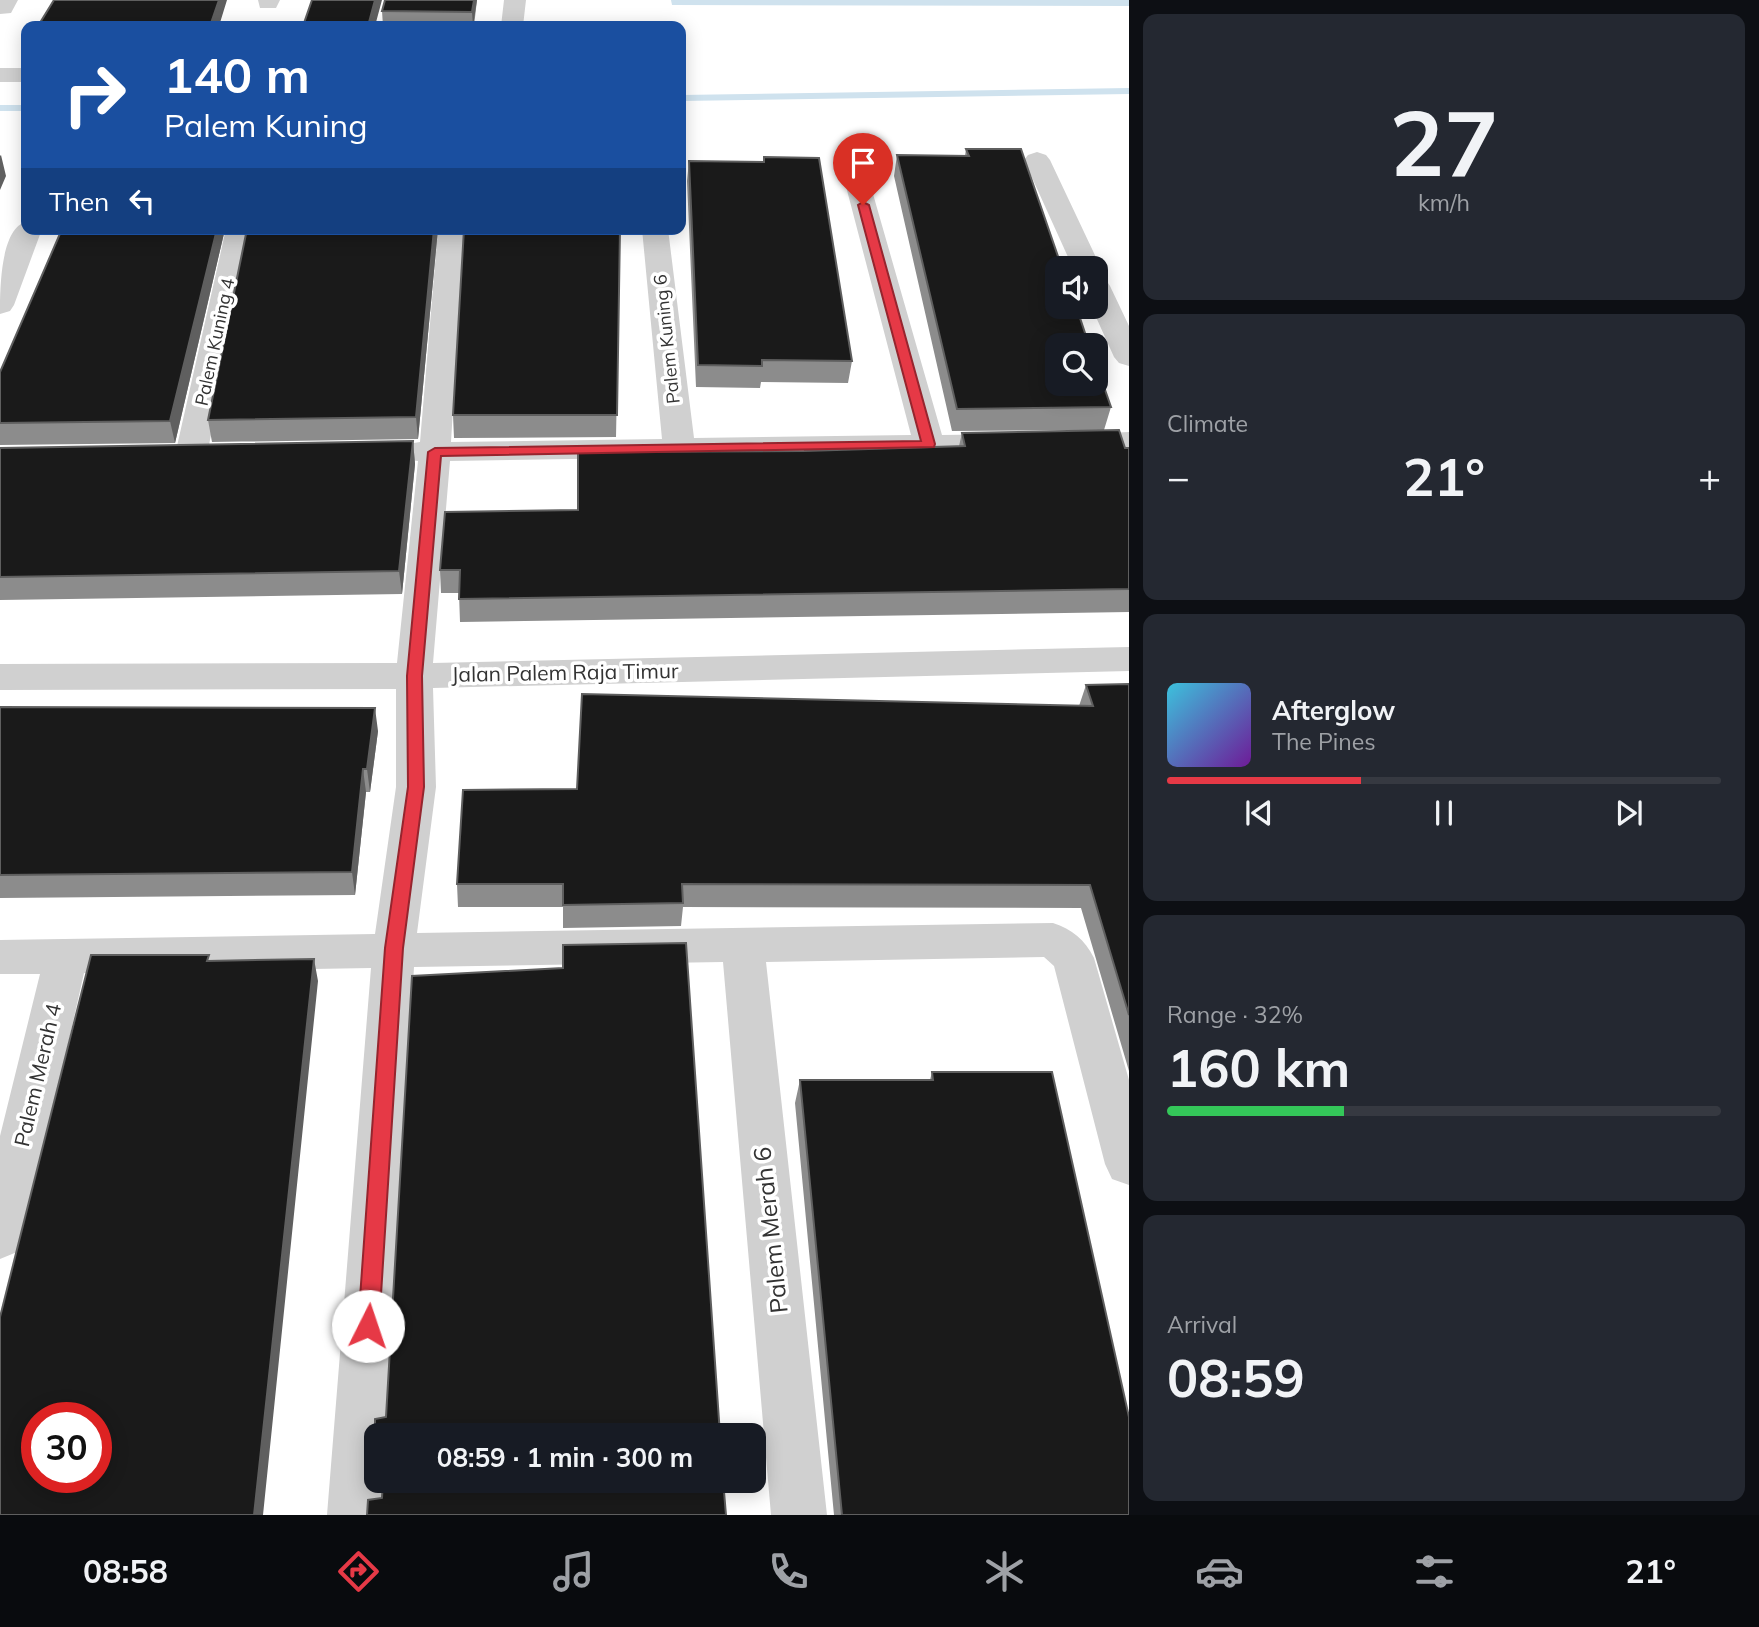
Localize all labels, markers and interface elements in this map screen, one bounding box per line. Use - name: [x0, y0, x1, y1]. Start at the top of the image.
- text: 140 m: [164, 44, 310, 105]
- icon: right: [49, 49, 140, 140]
- text: 27: [1389, 85, 1499, 199]
- text: Palem Kuning: [164, 105, 368, 145]
- pin: [833, 133, 893, 205]
- icon: arrive: [844, 144, 882, 182]
- icon: left: [123, 182, 161, 220]
- text: Then: [49, 185, 109, 218]
- text: km/h: [1418, 188, 1470, 217]
- map controls: [1045, 256, 1108, 396]
- button: sound: [1045, 256, 1108, 319]
- street label: Palem Kuning 6: [648, 273, 685, 405]
- street label: Palem Kuning 4: [190, 276, 239, 408]
- button: search: [1045, 333, 1108, 396]
- text: Climate: [1167, 409, 1248, 438]
- text: 21°: [1403, 444, 1485, 509]
- text: −: [1167, 453, 1190, 501]
- text: +: [1698, 453, 1721, 501]
- street label: Jalan Palem Raja Timur: [451, 657, 679, 687]
- text: Afterglow: [1272, 694, 1395, 727]
- text: The Pines: [1272, 727, 1376, 756]
- icon: previous: [1240, 794, 1278, 832]
- icon: pause: [1425, 794, 1463, 832]
- icon: next: [1610, 794, 1648, 832]
- street label: Palem Merah 4: [8, 1000, 66, 1149]
- text: Range · 32%: [1167, 1000, 1303, 1029]
- text: 160 km: [1167, 1035, 1350, 1100]
- street label: Palem Merah 6: [746, 1146, 794, 1315]
- position arrow: [331, 1289, 405, 1363]
- text: Arrival: [1167, 1310, 1237, 1339]
- text: 08:59: [1167, 1345, 1305, 1410]
- speed limit sign: 30: [21, 1402, 112, 1493]
- text: 08:59 · 1 min · 300 m: [437, 1441, 693, 1474]
- icon: directions: [334, 1547, 383, 1596]
- icon: music: [549, 1547, 598, 1596]
- icon: phone: [764, 1547, 813, 1596]
- icon: climate: [980, 1547, 1029, 1596]
- icon: car: [1195, 1547, 1244, 1596]
- icon: filters: [1410, 1547, 1459, 1596]
- text: 08:58: [83, 1551, 168, 1591]
- text: 21°: [1625, 1551, 1676, 1591]

